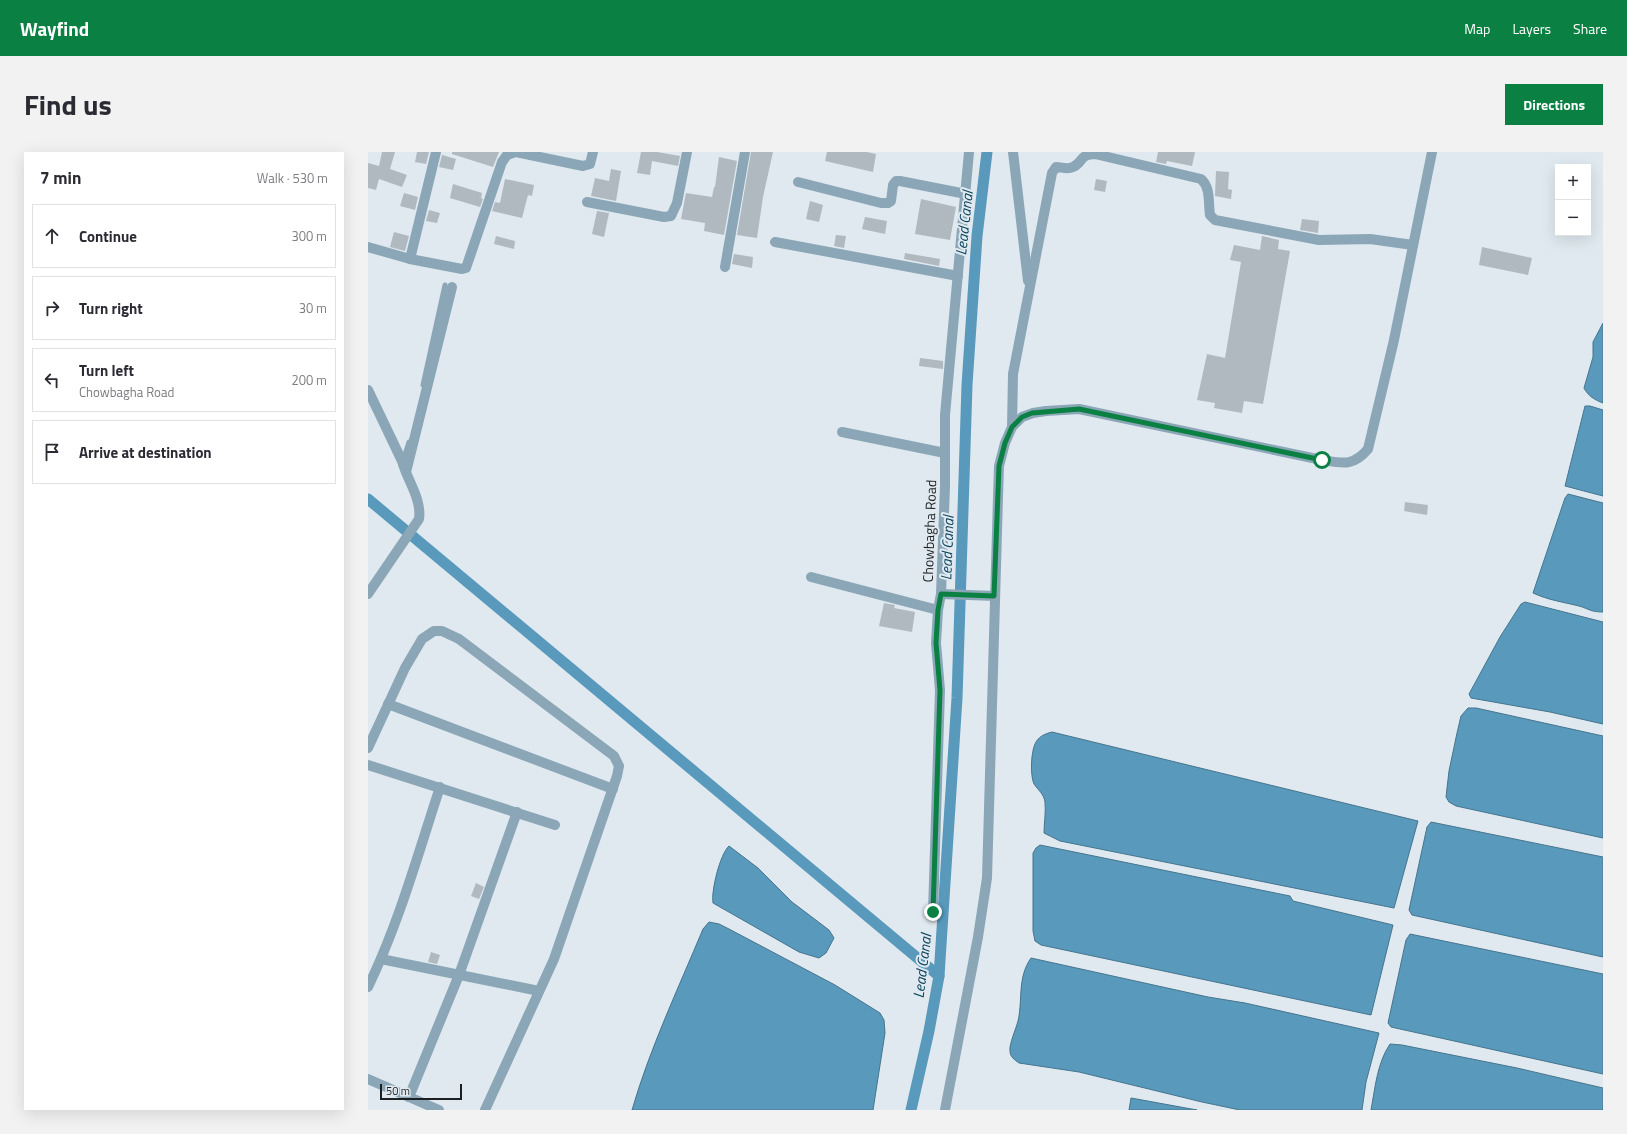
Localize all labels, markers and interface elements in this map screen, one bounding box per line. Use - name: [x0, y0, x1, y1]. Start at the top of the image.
- text: Wayfind: [20, 14, 89, 43]
- text: Map: [1464, 18, 1490, 39]
- text: Layers: [1512, 18, 1551, 39]
- text: Share: [1573, 18, 1607, 39]
- text: Find us: [24, 83, 112, 126]
- button: Directions: [1505, 84, 1603, 125]
- map controls: [1555, 164, 1591, 236]
- button: +: [1555, 164, 1591, 200]
- text: 7 min: [40, 165, 81, 191]
- text: Walk · 530 m: [257, 168, 328, 188]
- water label: Lead Canal: [949, 188, 979, 256]
- button: −: [1555, 200, 1591, 236]
- icon: ahead: [41, 225, 63, 247]
- text: Continue: [79, 225, 137, 248]
- text: 300 m: [291, 226, 327, 246]
- icon: right: [41, 297, 63, 319]
- text: Turn right: [79, 297, 143, 320]
- text: 30 m: [299, 298, 327, 318]
- text: Turn left: [79, 359, 134, 382]
- icon: left: [41, 369, 63, 391]
- text: 200 m: [291, 370, 327, 390]
- text: Chowbagha Road: [79, 382, 174, 402]
- icon: arrive: [41, 441, 63, 463]
- text: Arrive at destination: [79, 441, 212, 464]
- route start: [1313, 451, 1331, 469]
- street label: Chowbagha Road: [917, 479, 941, 583]
- water label: Lead Canal: [934, 514, 960, 581]
- route end: [924, 903, 942, 921]
- water label: Lead Canal: [907, 931, 938, 999]
- scale bar: [380, 1082, 462, 1101]
- text: 50 m: [386, 1083, 410, 1099]

